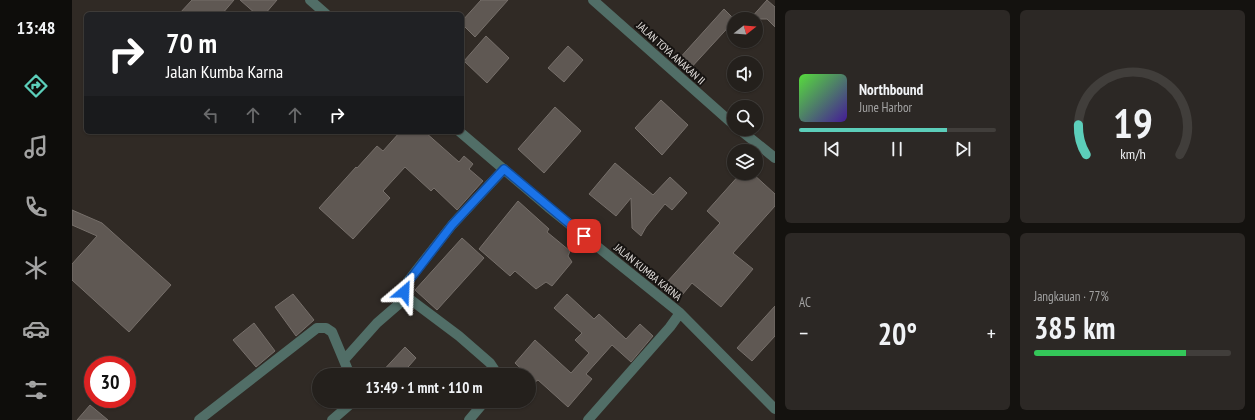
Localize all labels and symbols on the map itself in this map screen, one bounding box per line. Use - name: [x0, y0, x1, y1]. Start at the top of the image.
- north arrow: [727, 12, 763, 48]
- street label: JALAN TOYA ANAKAN II: [633, 18, 708, 87]
- pin: [567, 219, 601, 253]
- street label: JALAN KUMBA KARNA: [610, 240, 685, 304]
- position arrow: [383, 271, 425, 313]
- speed limit sign: 30: [84, 356, 136, 408]

